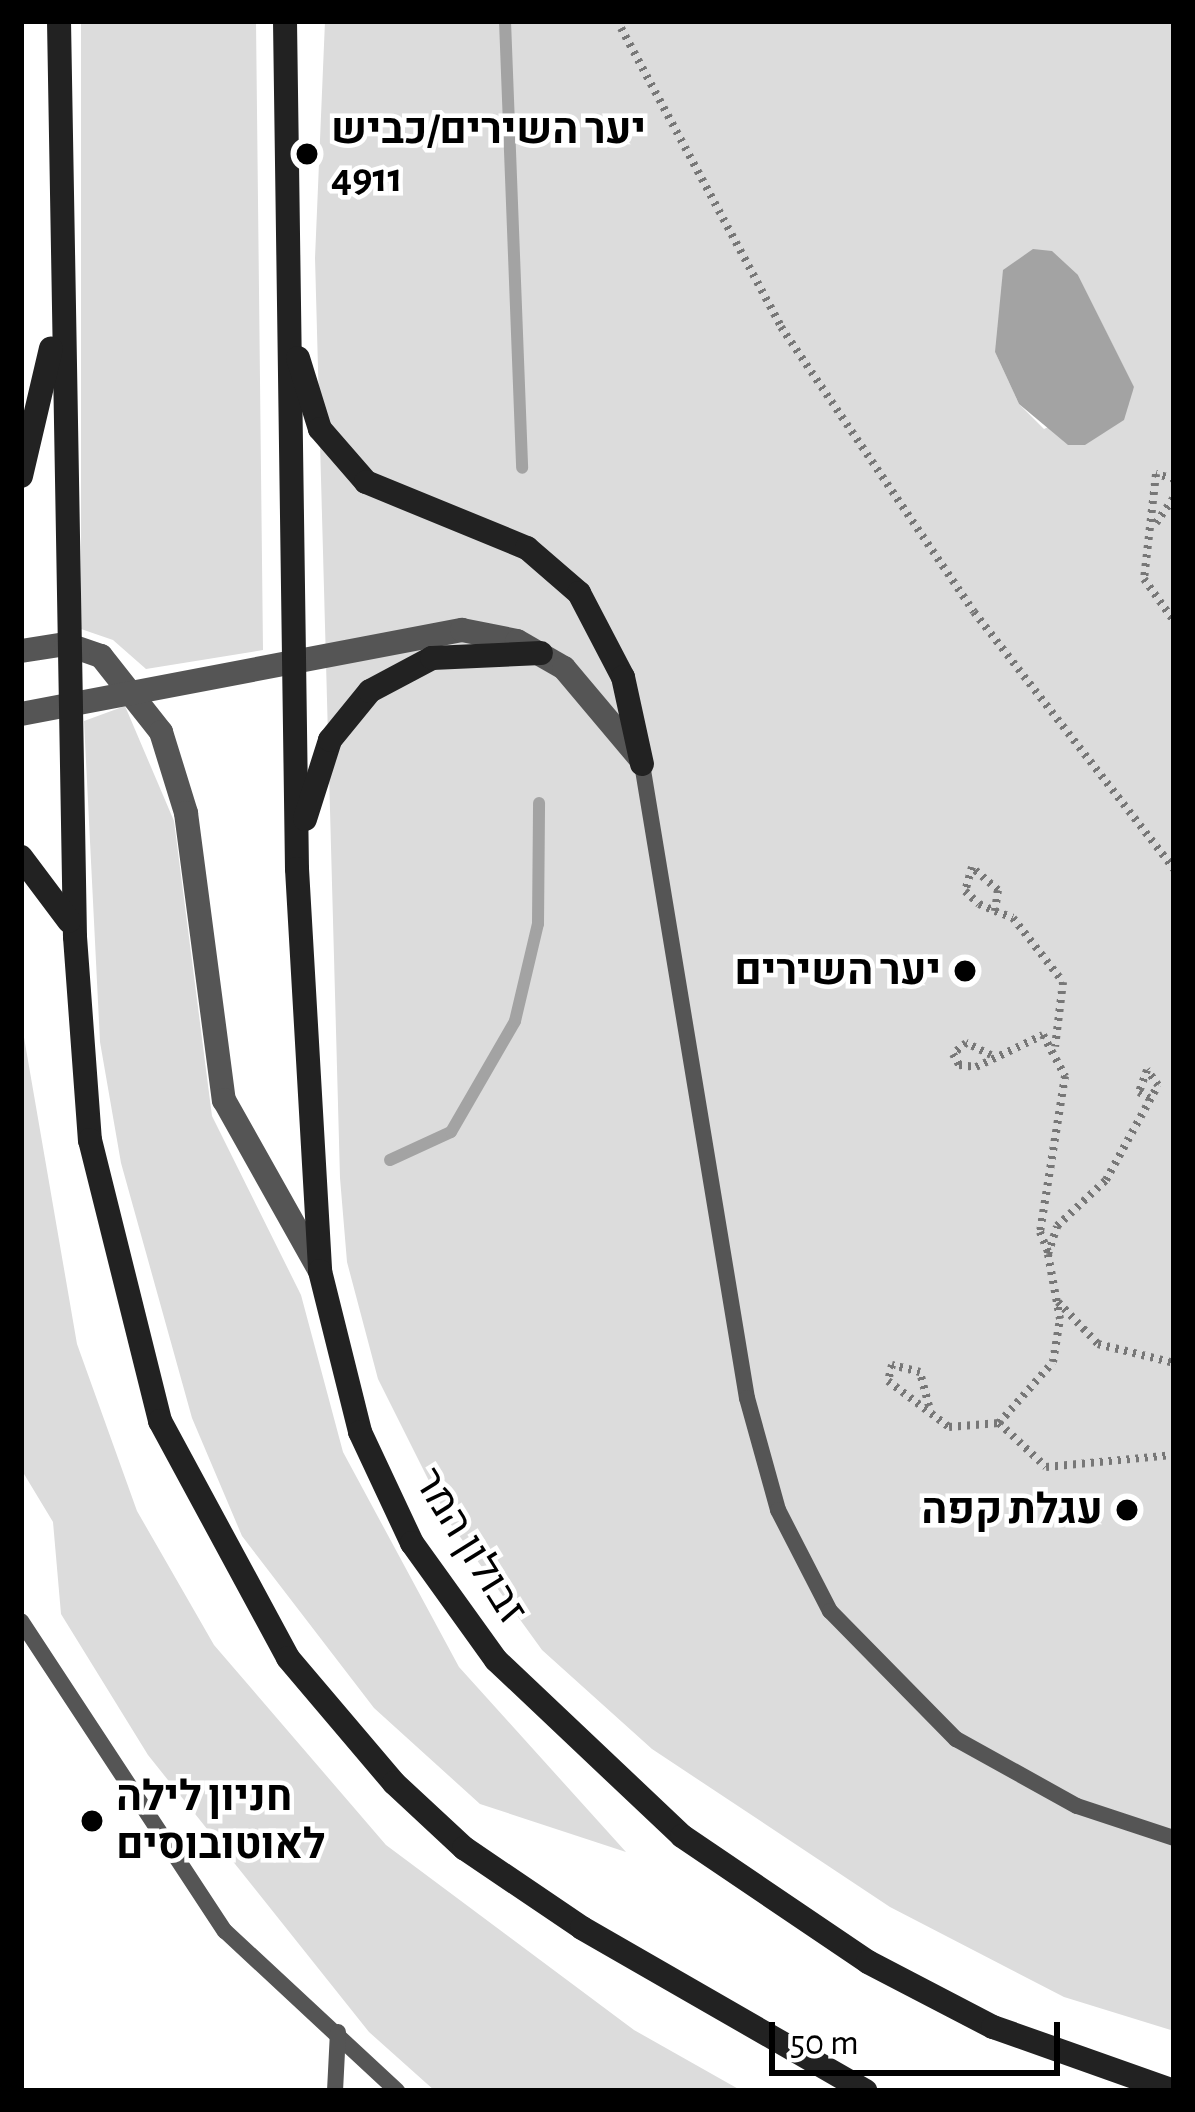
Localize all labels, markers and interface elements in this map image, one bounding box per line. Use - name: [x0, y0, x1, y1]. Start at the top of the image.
- place label: יער השירים/כביש 4911: [331, 105, 646, 204]
- marker: יער השירים/כביש 4911: [294, 141, 320, 167]
- place label: יער השירים: [734, 946, 941, 996]
- marker: יער השירים: [952, 958, 978, 984]
- street label: זבולון המר: [402, 1459, 538, 1633]
- place label: עגלת קפה: [921, 1485, 1103, 1535]
- marker: עגלת קפה: [1114, 1497, 1140, 1523]
- place label: חניון לילה לאוטובוסים: [116, 1772, 326, 1870]
- marker: חניון לילה לאוטובוסים: [79, 1808, 105, 1834]
- scale bar: [775, 1998, 1066, 2072]
- text: 50 m: [790, 2025, 859, 2061]

